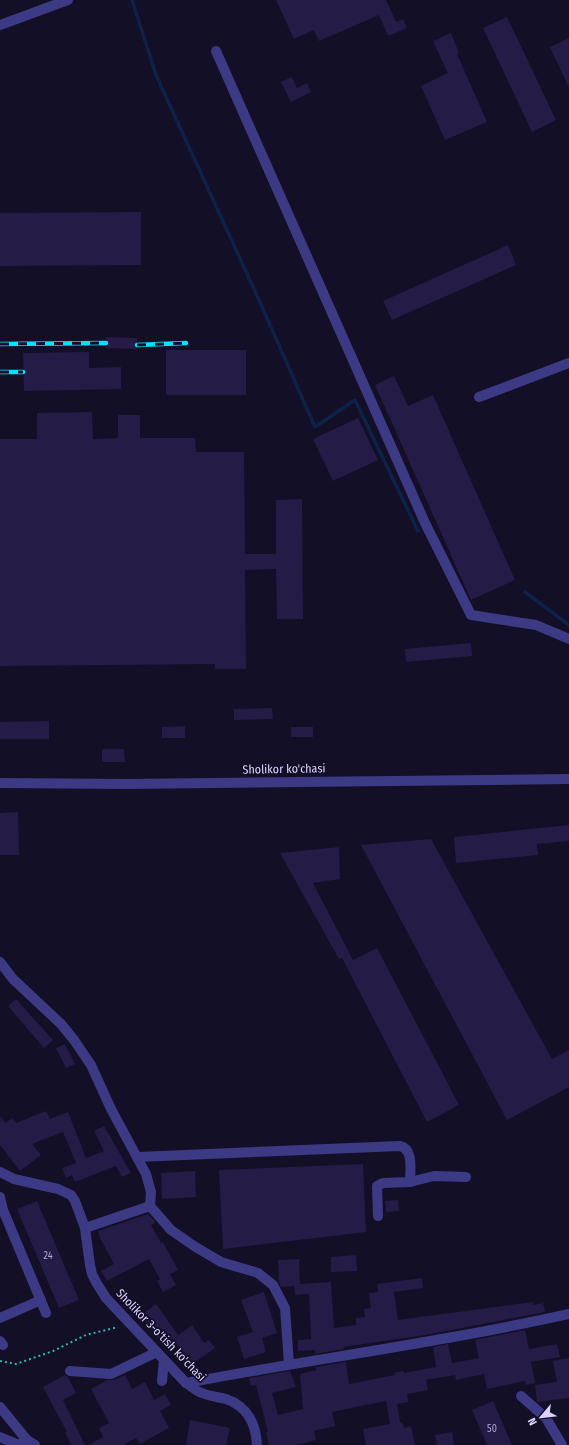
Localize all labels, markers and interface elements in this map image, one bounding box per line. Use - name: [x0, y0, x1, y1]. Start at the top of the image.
- street label: Sholikor ko'chasi: [242, 761, 326, 777]
- house number: 24: [43, 1250, 53, 1262]
- street label: Sholikor 3-o'tish ko'chasi: [113, 1286, 209, 1384]
- north arrow: [521, 1397, 561, 1437]
- text: N: [525, 1415, 540, 1427]
- house number: 50: [487, 1423, 497, 1435]

